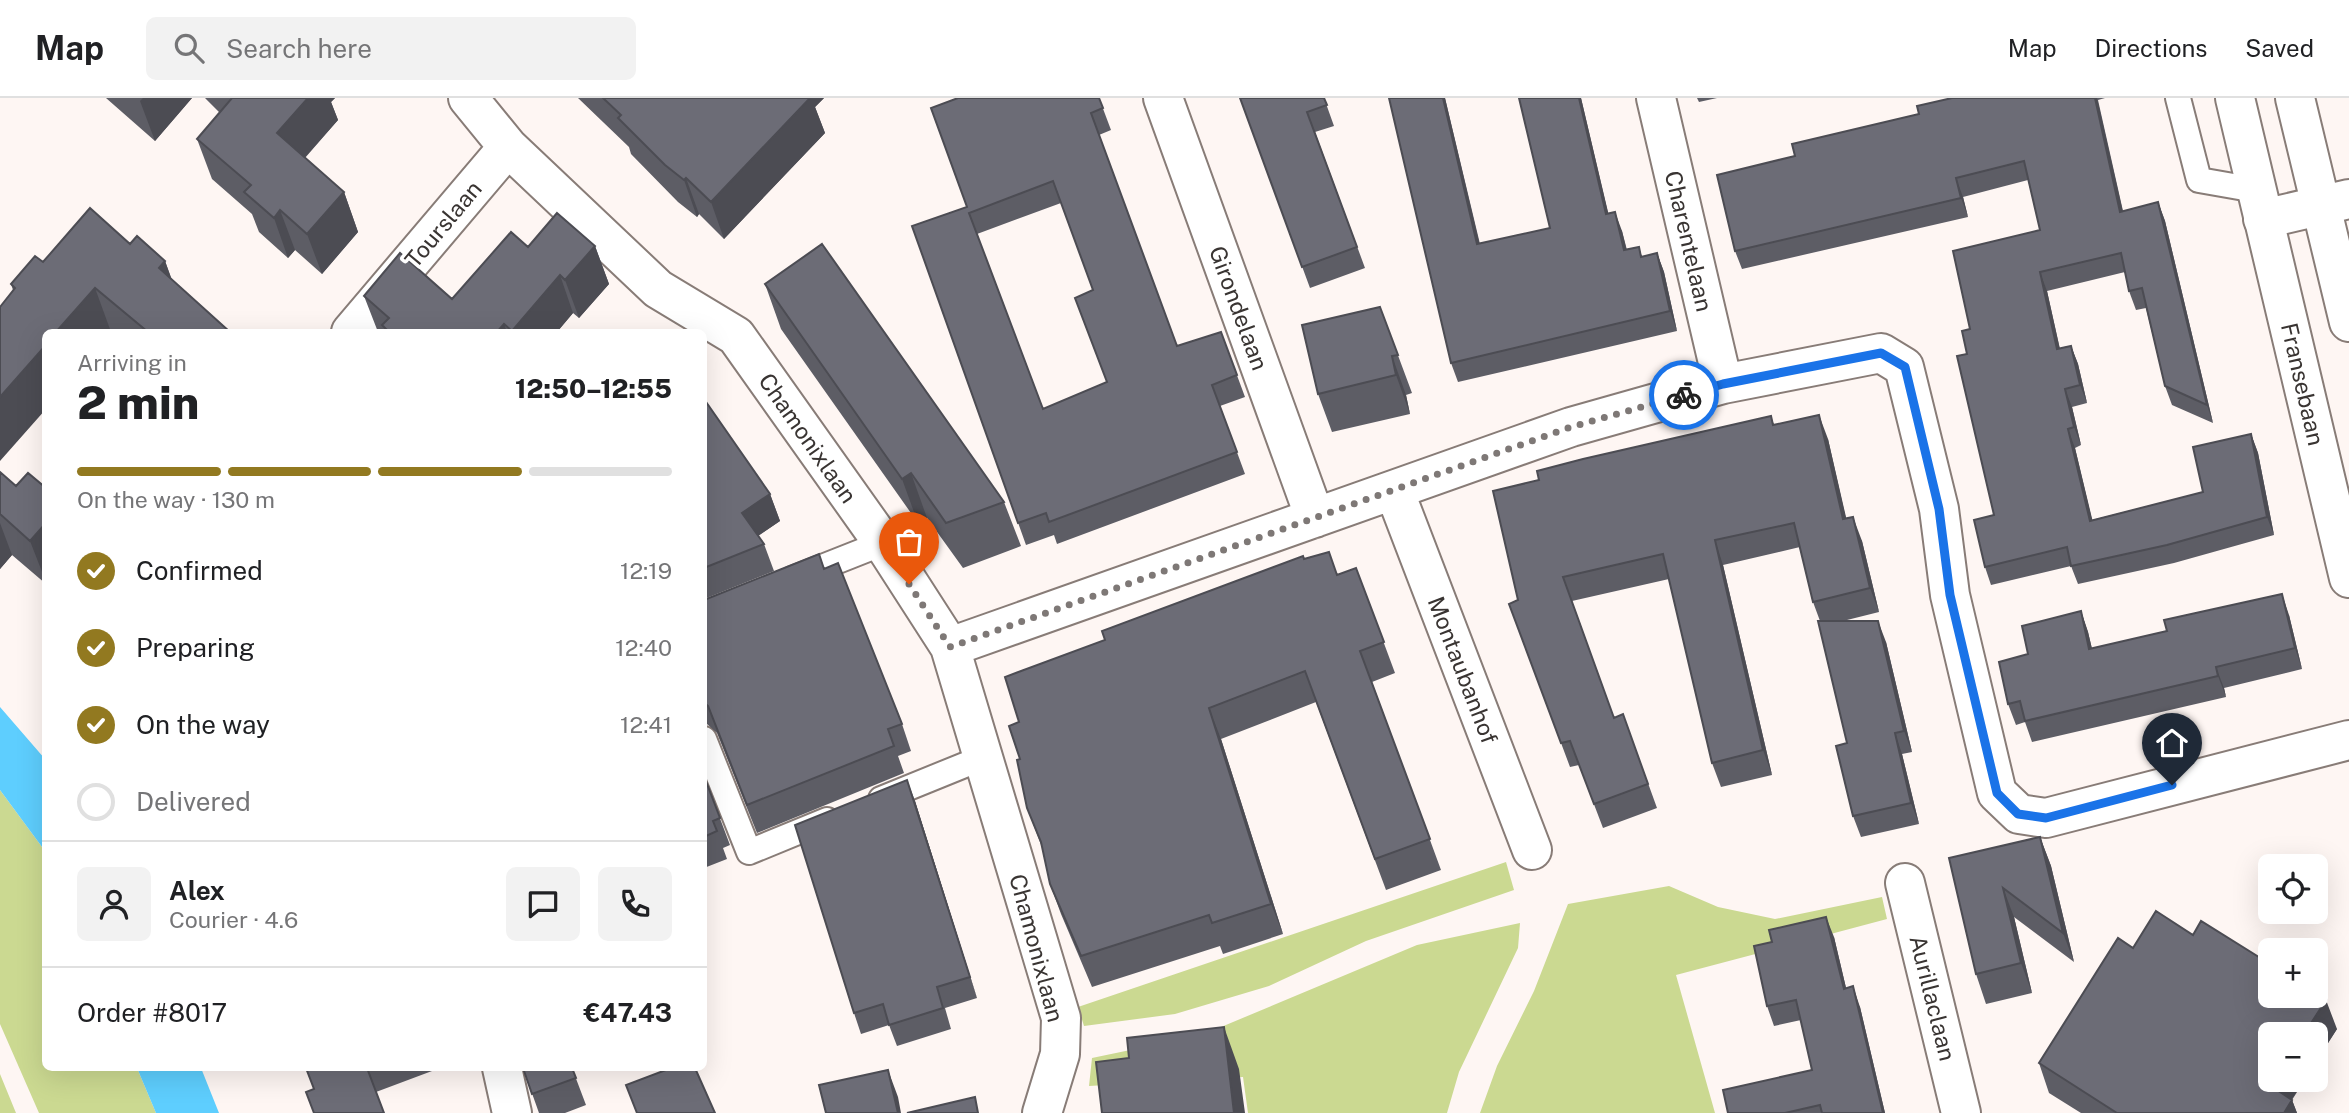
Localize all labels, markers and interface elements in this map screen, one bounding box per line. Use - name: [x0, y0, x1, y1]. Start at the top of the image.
- search box: [146, 17, 636, 80]
- text: Map: [35, 29, 104, 67]
- icon: search: [170, 29, 208, 67]
- text: Search here: [226, 33, 372, 64]
- text: Map: [2008, 34, 2057, 62]
- text: Directions: [2095, 34, 2207, 62]
- text: Saved: [2245, 34, 2314, 62]
- street label: Charentelaan: [1660, 168, 1718, 314]
- street label: Tourslaan: [399, 175, 487, 273]
- street label: Girondelaan: [1204, 242, 1274, 374]
- street label: Fransebaan: [2276, 320, 2330, 448]
- text: Arriving in: [77, 349, 187, 376]
- courier: [1649, 360, 1719, 430]
- street label: Chamonixlaan: [753, 368, 863, 508]
- text: 12:50–12:55: [515, 373, 672, 404]
- text: 2 min: [77, 375, 199, 429]
- icon: bike: [1665, 376, 1703, 414]
- text: On the way · 130 m: [77, 486, 275, 513]
- pin: [879, 512, 939, 584]
- icon: bag: [890, 523, 928, 561]
- icon: check: [77, 552, 115, 590]
- text: Confirmed: [136, 555, 263, 586]
- text: 12:19: [620, 557, 672, 584]
- street label: Montaubanhof: [1423, 593, 1503, 747]
- icon: check: [77, 629, 115, 667]
- text: Preparing: [136, 632, 255, 663]
- text: 12:40: [615, 634, 672, 661]
- icon: check: [77, 706, 115, 744]
- text: On the way: [136, 709, 270, 740]
- text: 12:41: [620, 711, 672, 738]
- pin: [2142, 713, 2202, 785]
- icon: home: [2153, 724, 2191, 762]
- text: Delivered: [136, 786, 251, 817]
- map controls: [2258, 854, 2328, 1092]
- button: locate: [2258, 854, 2328, 924]
- button: person: [77, 867, 151, 941]
- button: chat: [506, 867, 580, 941]
- button: phone: [598, 867, 672, 941]
- street label: Chamonixlaan: [1004, 871, 1070, 1025]
- text: Alex: [169, 875, 225, 906]
- text: Courier · 4.6: [169, 906, 298, 933]
- street label: Aurillaclaan: [1904, 932, 1962, 1064]
- button: +: [2258, 938, 2328, 1008]
- text: Order #8017: [77, 997, 227, 1028]
- text: €47.43: [583, 997, 672, 1028]
- button: −: [2258, 1022, 2328, 1092]

